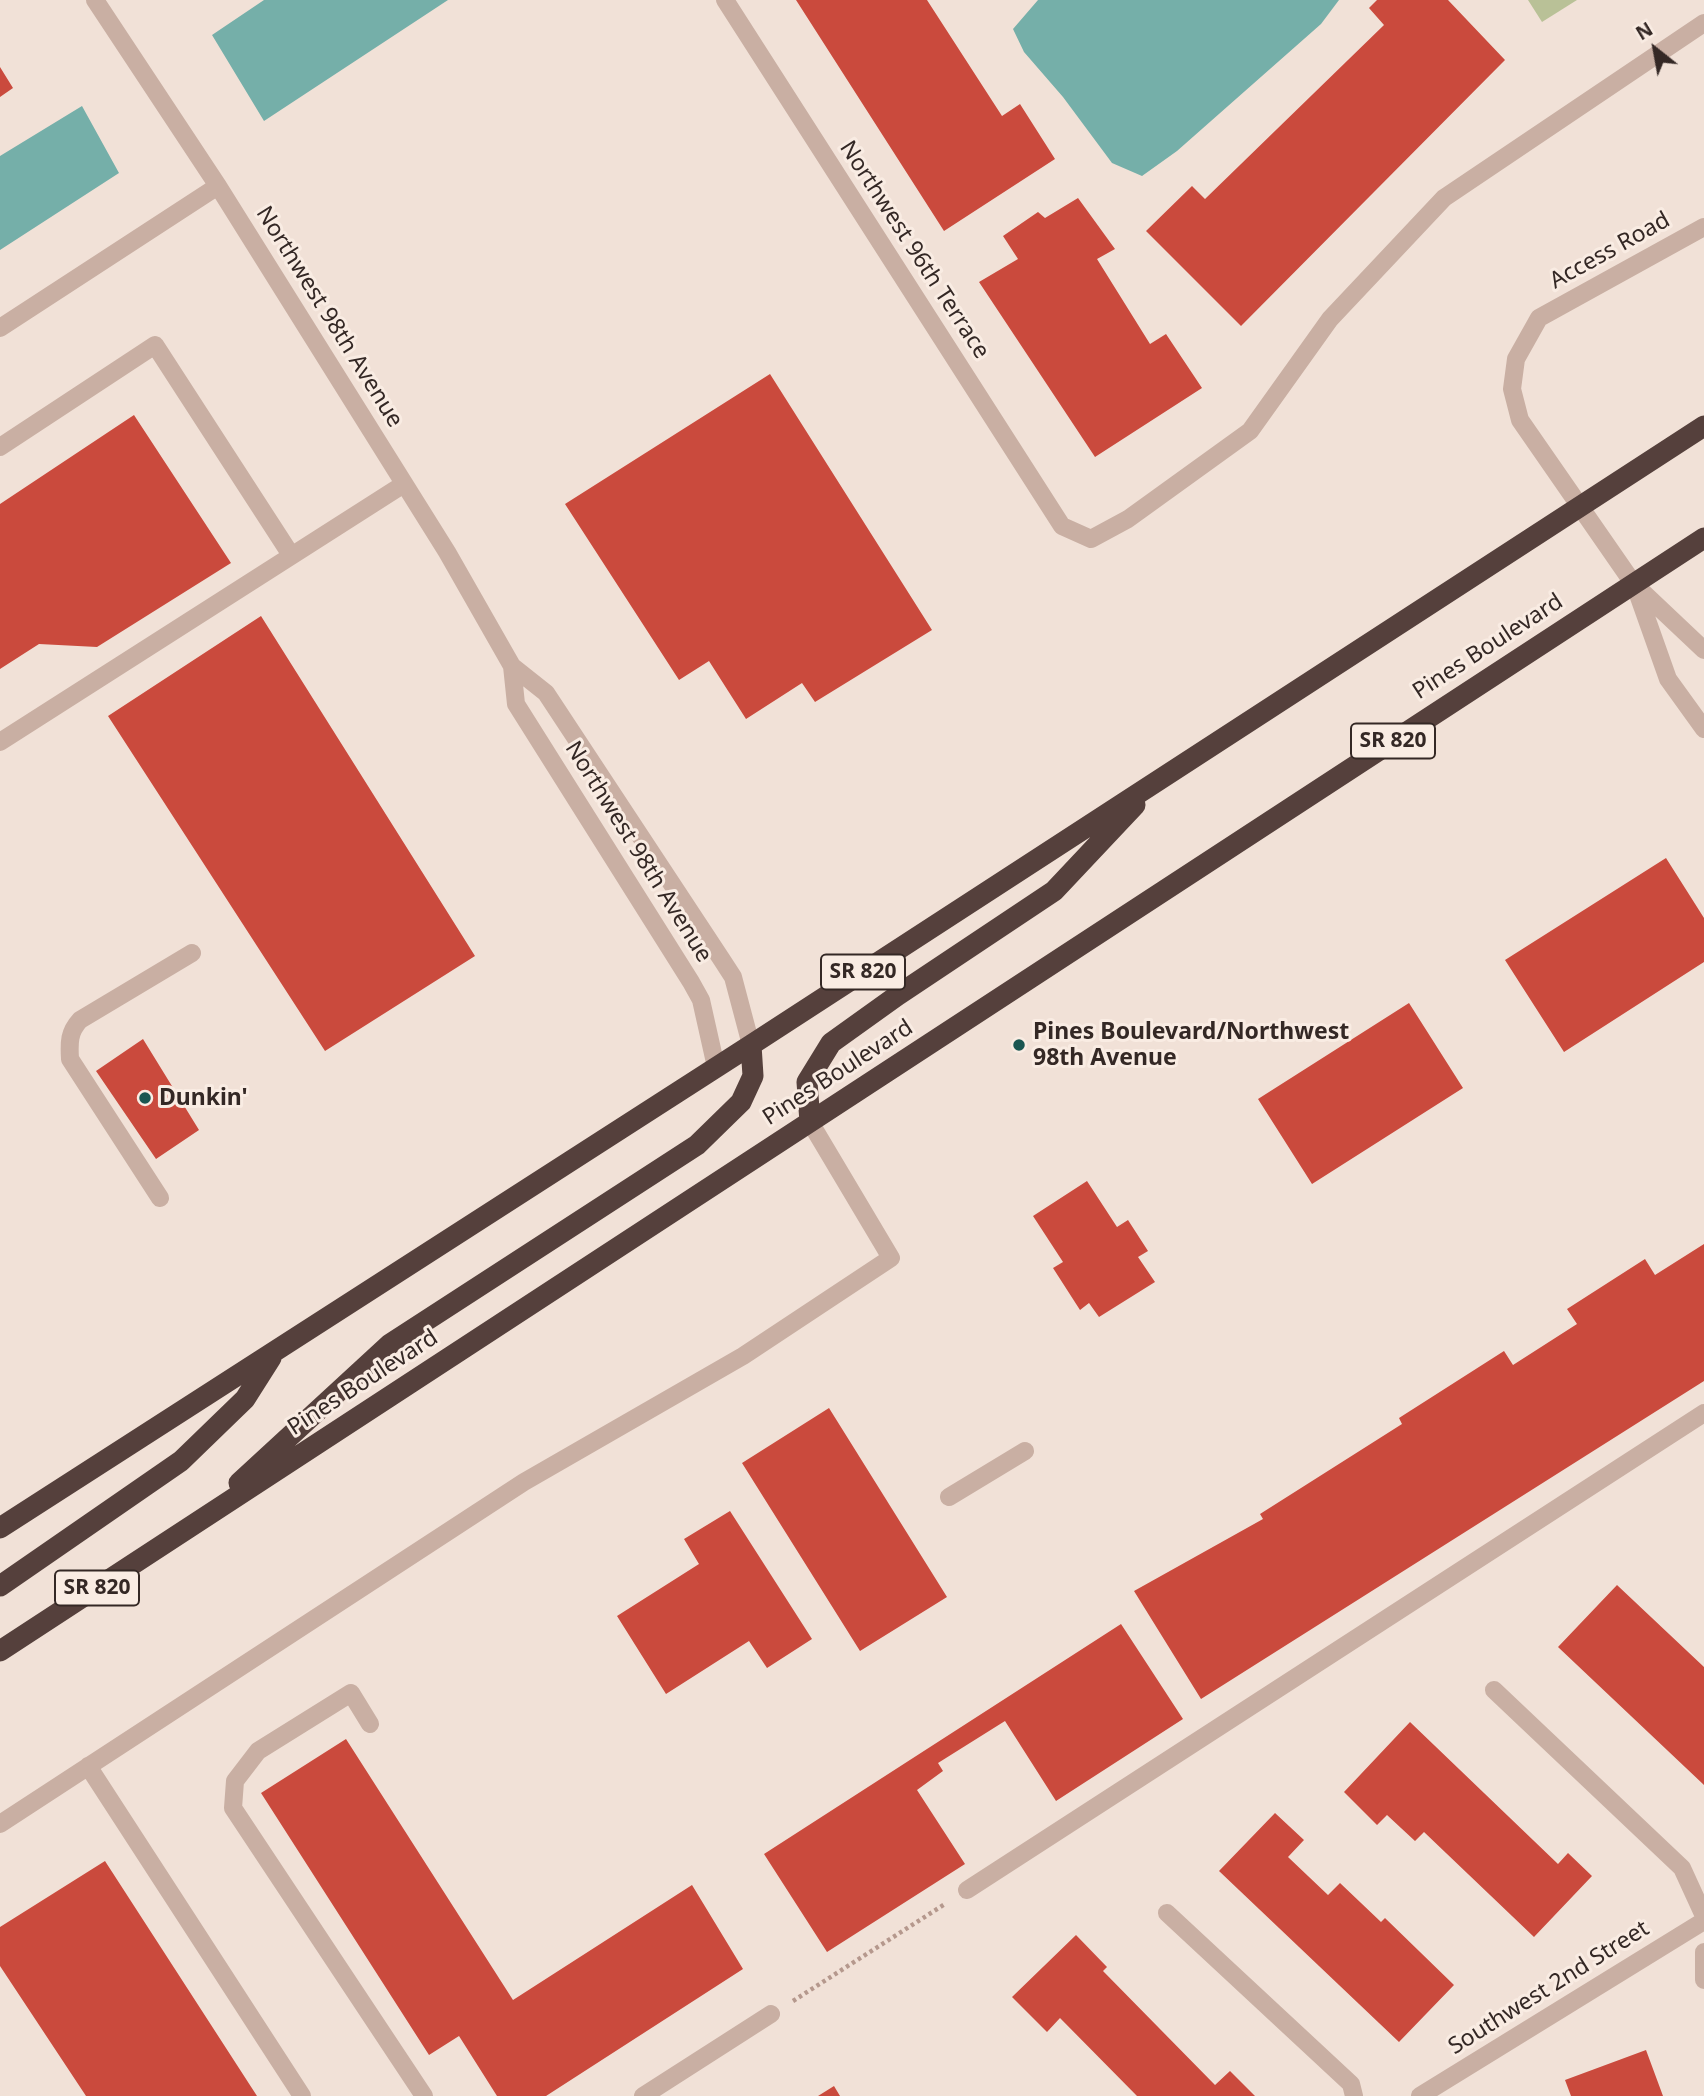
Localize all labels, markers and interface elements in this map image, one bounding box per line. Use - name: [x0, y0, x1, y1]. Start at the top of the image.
- north arrow: [1620, 14, 1690, 84]
- text: N: [1631, 16, 1657, 46]
- street label: Northwest 96th Terrace: [833, 136, 995, 364]
- street label: Northwest 98th Avenue: [250, 201, 408, 433]
- street label: Access Road: [1545, 207, 1675, 295]
- street label: Pines Boulevard: [1408, 588, 1568, 706]
- road number: SR 820: [1351, 724, 1435, 758]
- street label: Northwest 98th Avenue: [559, 736, 717, 968]
- road number: SR 820: [821, 954, 905, 990]
- street label: Pines Boulevard: [758, 1014, 918, 1132]
- place label: Pines Boulevard/Northwest 98th Avenue: [1033, 1018, 1349, 1072]
- marker: Pines Boulevard/Northwest 98th Avenue: [1011, 1037, 1027, 1053]
- place label: Dunkin': [159, 1084, 248, 1112]
- marker: Dunkin': [137, 1090, 153, 1106]
- street label: Pines Boulevard: [283, 1324, 443, 1442]
- road number: SR 820: [55, 1570, 139, 1606]
- street label: Southwest 2nd Street: [1444, 1915, 1654, 2061]

